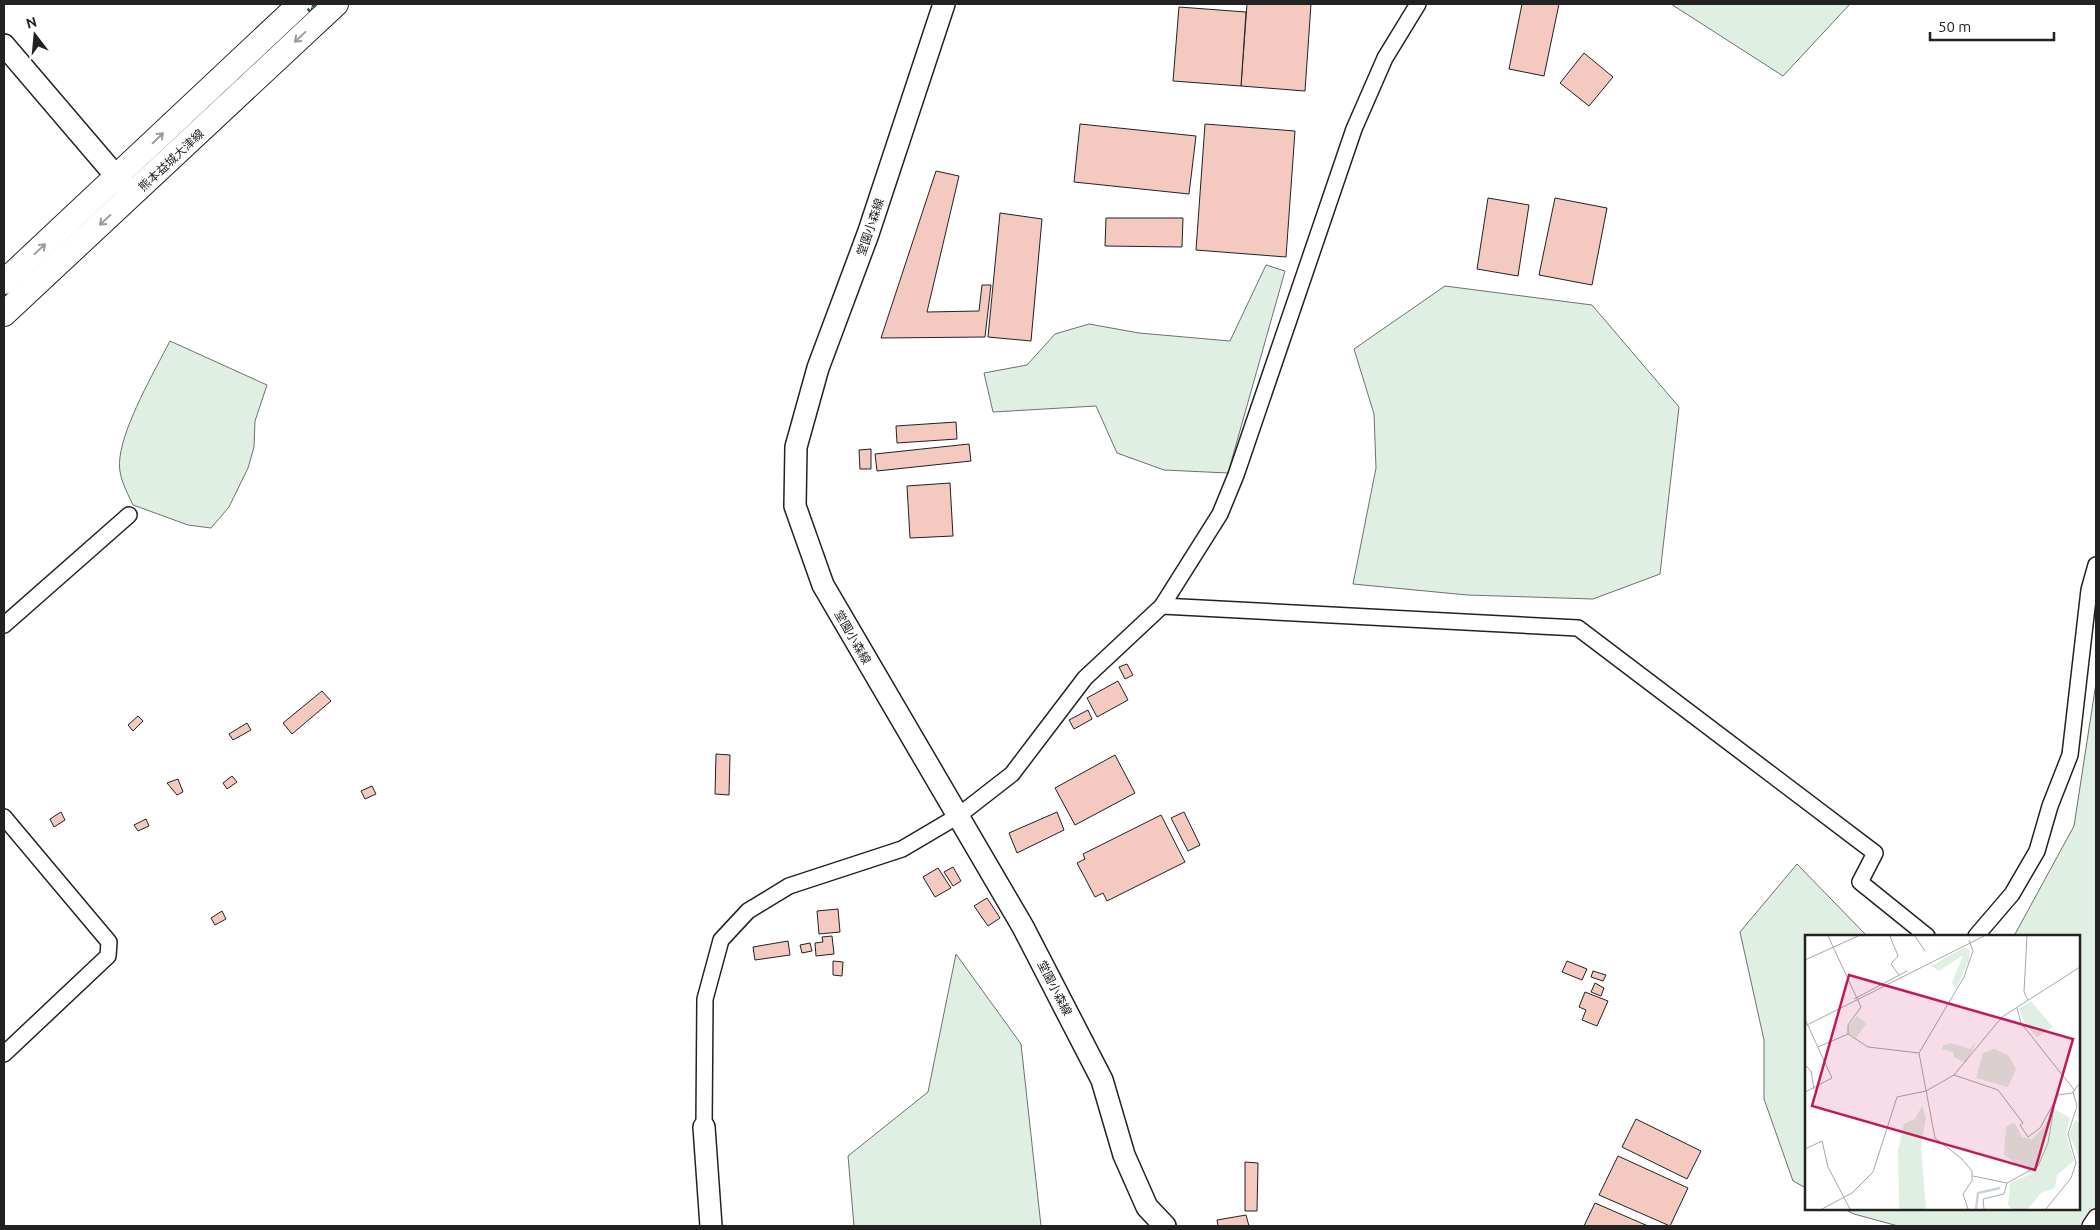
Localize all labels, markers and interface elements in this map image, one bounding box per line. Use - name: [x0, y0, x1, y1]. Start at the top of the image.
- north arrow: [10, 10, 60, 60]
- scale bar: [1930, 10, 2054, 42]
- text: N: [24, 13, 39, 32]
- text: 50 m: [1938, 18, 1971, 35]
- one-way arrow: [294, 31, 307, 43]
- street label: 熊本益城大津線: [136, 127, 206, 193]
- one-way arrow: [152, 132, 165, 144]
- street label: 堂園小森線: [854, 197, 886, 257]
- one-way arrow: [99, 215, 112, 226]
- one-way arrow: [33, 243, 46, 255]
- street label: 堂園小森線: [832, 608, 874, 666]
- inset map: [1805, 935, 2080, 1210]
- street label: 堂園小森線: [1036, 958, 1074, 1018]

